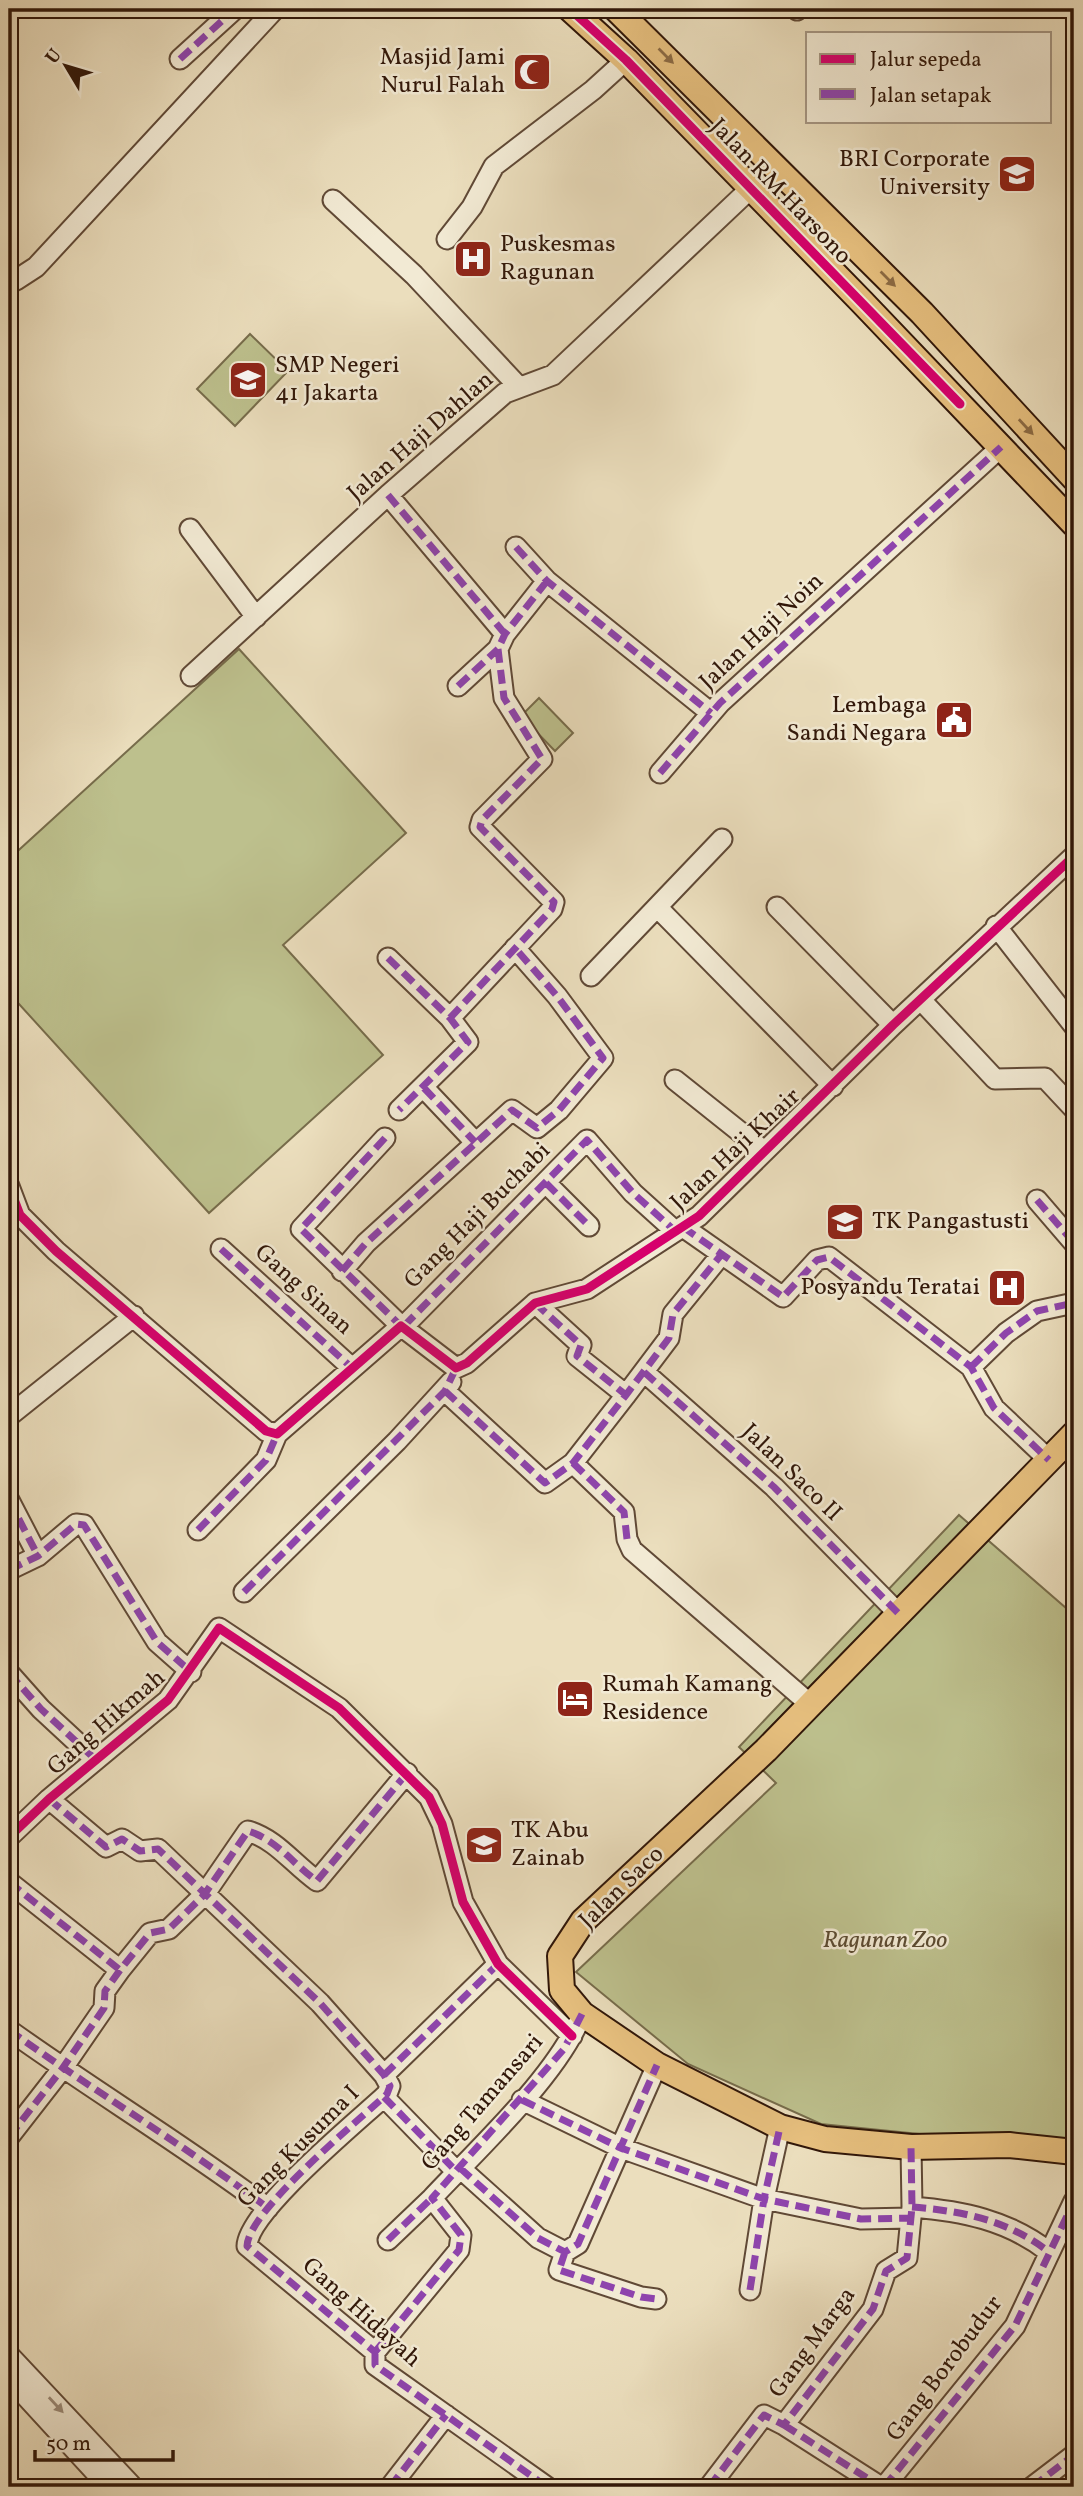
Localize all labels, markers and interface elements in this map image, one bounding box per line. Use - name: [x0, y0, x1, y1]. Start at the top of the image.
- north arrow: [32, 32, 102, 102]
- legend: [806, 32, 1052, 122]
- place label: Masjid Jami Nurul Falah: [380, 41, 505, 103]
- text: U: [40, 44, 68, 70]
- text: Jalur sepeda: [870, 46, 982, 75]
- one-way arrow: [657, 47, 674, 63]
- mosque icon: Masjid Jami Nurul Falah: [511, 51, 553, 93]
- text: Jalan setapak: [870, 82, 992, 111]
- street label: Jalan RM Harsono: [701, 111, 859, 273]
- place label: BRI Corporate University: [839, 143, 990, 205]
- school or university icon: BRI Corporate University: [996, 153, 1038, 195]
- place label: Puskesmas Ragunan: [500, 228, 616, 290]
- hospital icon: Puskesmas Ragunan: [452, 238, 494, 280]
- one-way arrow: [880, 271, 896, 287]
- place label: SMP Negeri 41 Jakarta: [275, 349, 399, 411]
- school or university icon: SMP Negeri 41 Jakarta: [227, 359, 269, 401]
- street label: Jalan Haji Dahlan: [340, 364, 502, 510]
- one-way arrow: [1018, 418, 1034, 435]
- street label: Jalan Haji Noin: [692, 565, 832, 699]
- place label: Lembaga Sandi Negara: [787, 689, 927, 751]
- public building icon: Lembaga Sandi Negara: [933, 699, 975, 741]
- street label: Jalan Haji Khair: [663, 1081, 809, 1219]
- street label: Gang Haji Buchabi: [397, 1135, 559, 1297]
- school or university icon: TK Pangastusti: [824, 1201, 866, 1243]
- place label: TK Pangastusti: [872, 1205, 1029, 1239]
- street label: Gang Sinan: [246, 1237, 360, 1343]
- hospital icon: Posyandu Teratai: [986, 1267, 1028, 1309]
- place label: Posyandu Teratai: [801, 1271, 980, 1305]
- street label: Jalan Saco II: [733, 1416, 849, 1530]
- street label: Gang Hikmah: [40, 1662, 174, 1784]
- place label: Rumah Kamang Residence: [602, 1668, 772, 1730]
- hotel icon: Rumah Kamang Residence: [554, 1678, 596, 1720]
- place label: TK Abu Zainab: [511, 1814, 589, 1876]
- school or university icon: TK Abu Zainab: [463, 1824, 505, 1866]
- street label: Jalan Saco: [572, 1839, 672, 1937]
- park label: Ragunan Zoo: [823, 1924, 947, 1958]
- street label: Gang Tamansari: [414, 2027, 552, 2179]
- street label: Gang Kusuma I: [230, 2078, 368, 2216]
- street label: Gang Hidayah: [294, 2250, 428, 2376]
- street label: Gang Marga: [761, 2281, 865, 2405]
- street label: Gang Borobudur: [879, 2289, 1011, 2449]
- one-way arrow: [47, 2396, 63, 2413]
- scale bar: [35, 2419, 173, 2463]
- text: 50 m: [46, 2430, 91, 2459]

